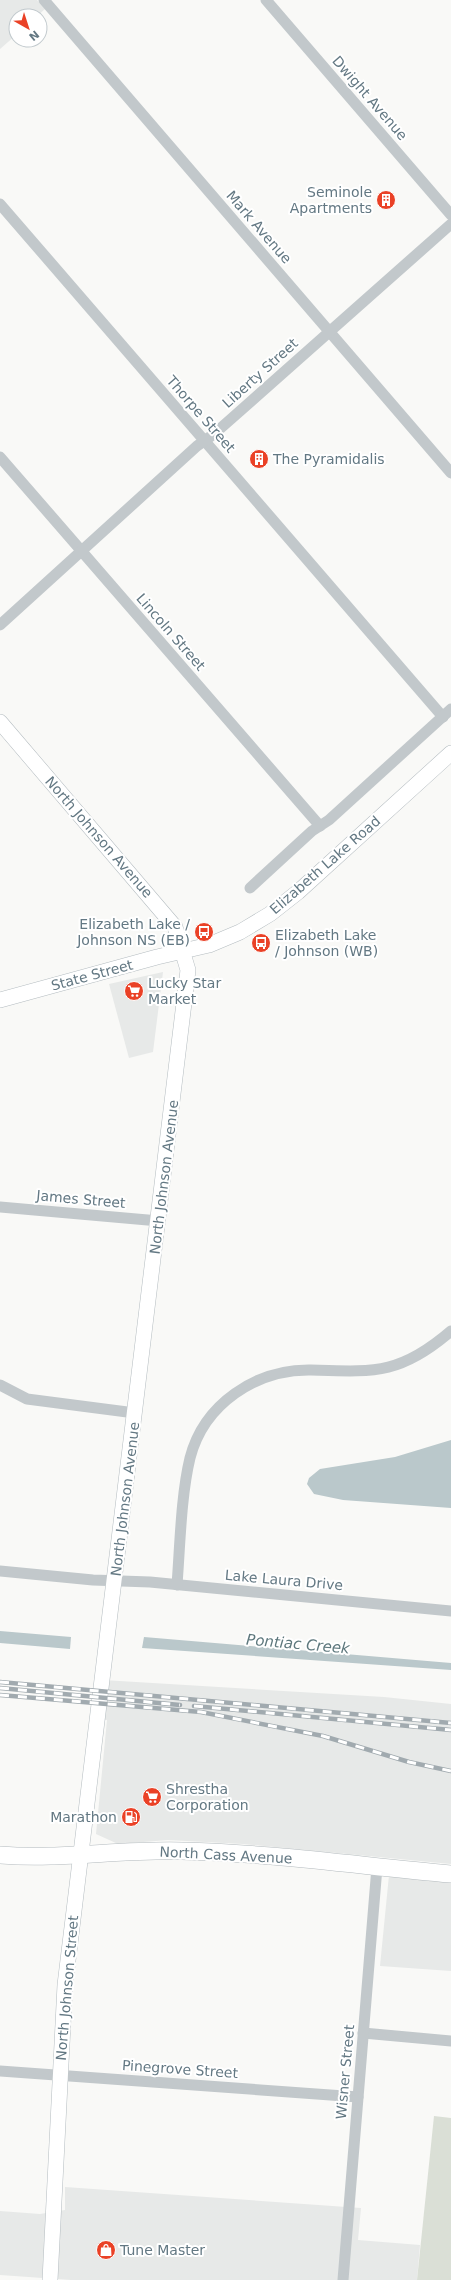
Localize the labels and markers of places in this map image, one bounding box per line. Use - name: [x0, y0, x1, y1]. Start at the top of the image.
- place label: Seminole Apartments: [290, 184, 372, 216]
- building icon: Seminole Apartments: [375, 189, 397, 211]
- building icon: The Pyramidalis: [248, 448, 270, 470]
- place label: The Pyramidalis: [272, 451, 385, 467]
- place label: Elizabeth Lake / Johnson NS (EB): [76, 916, 190, 948]
- bus stop icon: Elizabeth Lake / Johnson NS (EB): [193, 921, 215, 943]
- place label: Elizabeth Lake / Johnson (WB): [275, 927, 378, 959]
- bus stop icon: Elizabeth Lake / Johnson (WB): [250, 932, 272, 954]
- place label: Lucky Star Market: [148, 975, 221, 1007]
- supermarket icon: Lucky Star Market: [123, 980, 145, 1002]
- place label: Shrestha Corporation: [166, 1781, 249, 1813]
- supermarket icon: Shrestha Corporation: [141, 1786, 163, 1808]
- fuel station icon: Marathon: [120, 1806, 142, 1828]
- place label: Marathon: [50, 1809, 117, 1825]
- shop icon: Tune Master: [95, 2239, 117, 2261]
- place label: Tune Master: [119, 2242, 205, 2258]

